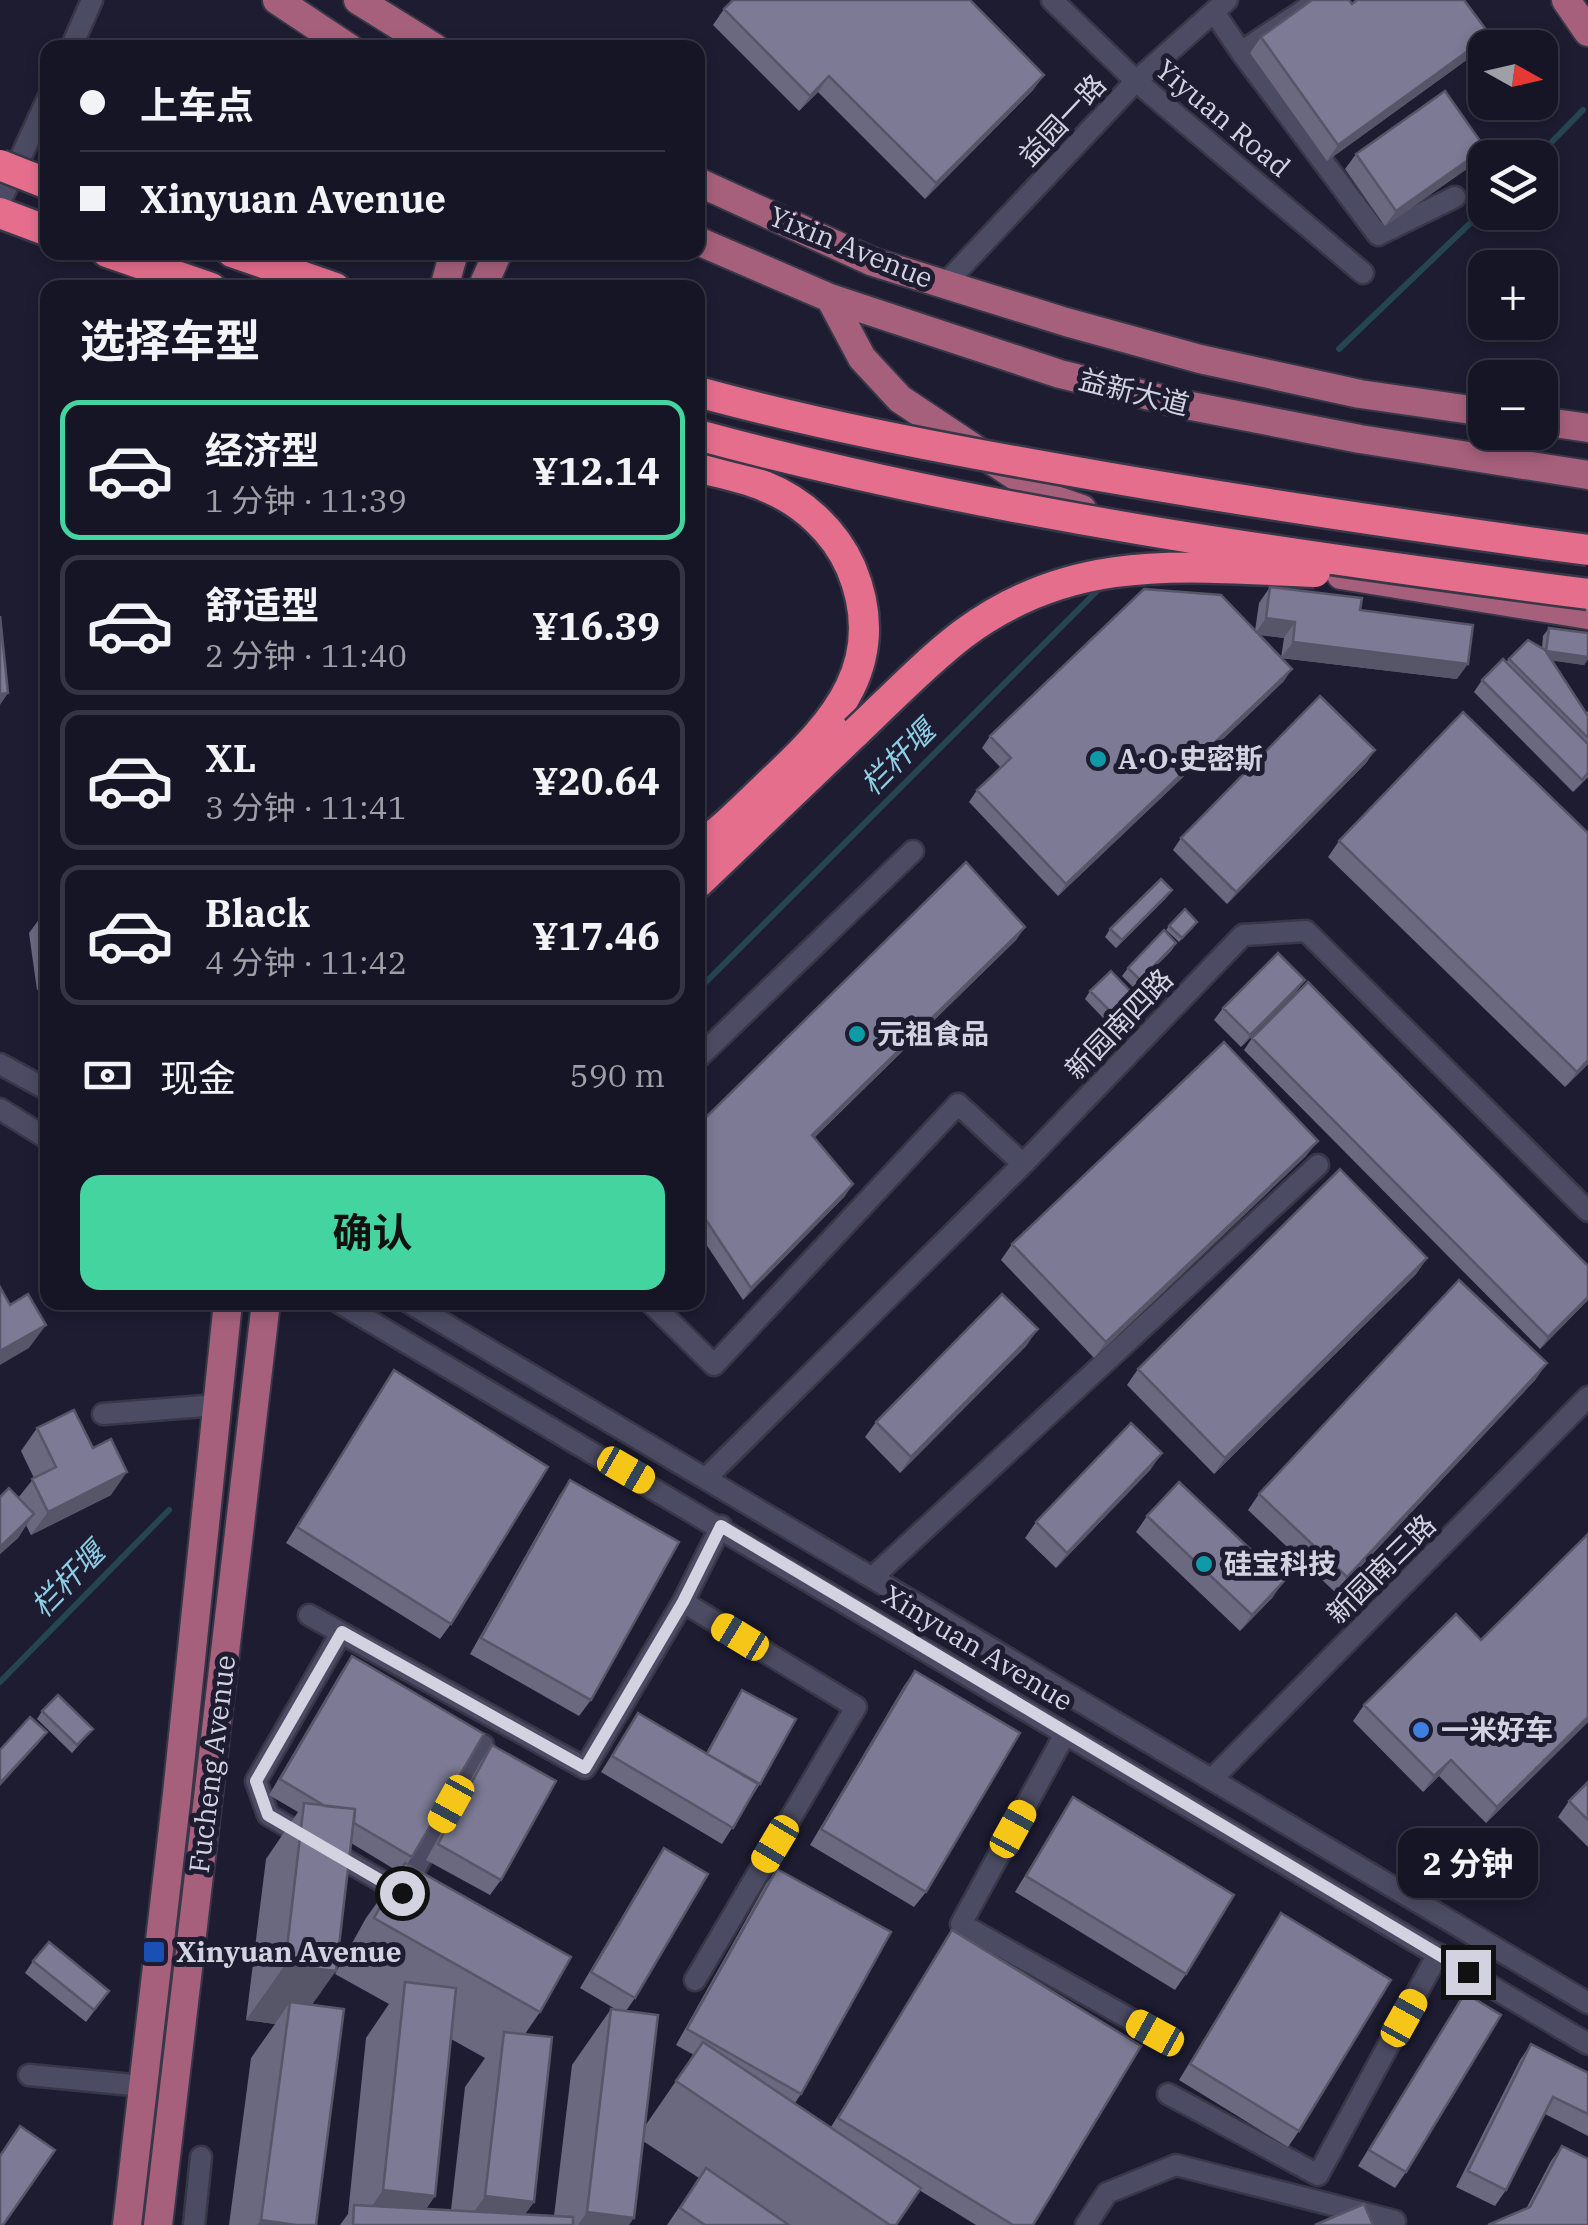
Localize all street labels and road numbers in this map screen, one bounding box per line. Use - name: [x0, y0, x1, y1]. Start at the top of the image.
- street label: Yiyuan Road: [1148, 50, 1298, 185]
- street label: 益园一路: [1010, 66, 1113, 173]
- street label: Yixin Avenue: [764, 197, 938, 296]
- street label: 益新大道: [1075, 360, 1193, 423]
- street label: 新园南四路: [1057, 960, 1181, 1087]
- street label: 新园南三路: [1318, 1506, 1443, 1631]
- street label: Xinyuan Avenue: [876, 1576, 1080, 1719]
- street label: Fucheng Avenue: [180, 1653, 243, 1875]

